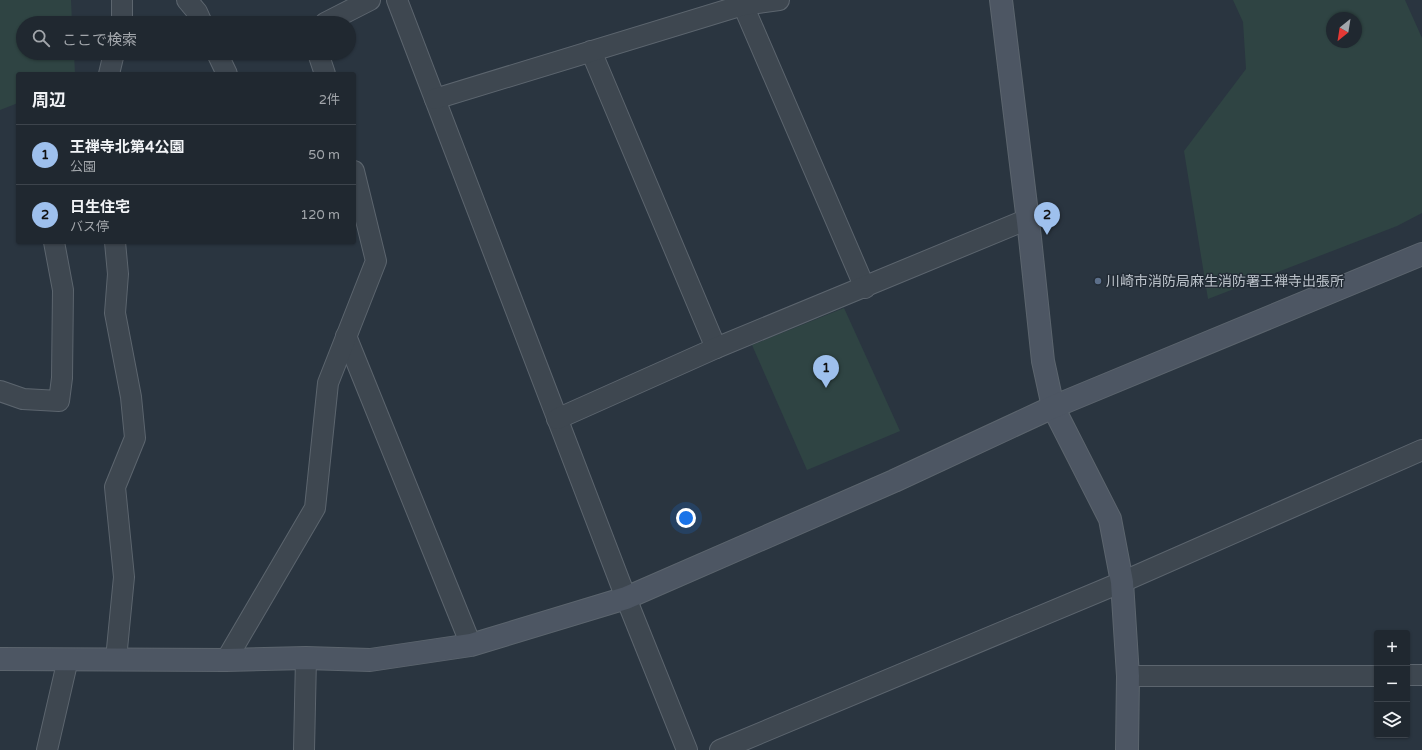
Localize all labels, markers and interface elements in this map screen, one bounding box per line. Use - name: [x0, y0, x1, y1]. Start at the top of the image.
- north arrow: [1326, 12, 1362, 48]
- search box: [16, 16, 356, 60]
- icon: search: [30, 27, 52, 49]
- text: ここで検索: [62, 31, 137, 49]
- text: 周辺: [32, 90, 66, 111]
- text: 2件: [319, 92, 340, 108]
- text: 王禅寺北第4公園: [70, 138, 184, 156]
- text: 1: [41, 147, 49, 163]
- text: 50 m: [308, 147, 340, 163]
- text: 公園: [70, 159, 96, 175]
- text: 日生住宅: [70, 198, 130, 216]
- pin: 2: [1034, 202, 1060, 235]
- text: 2: [41, 207, 49, 223]
- text: 120 m: [300, 207, 340, 223]
- text: バス停: [70, 219, 109, 235]
- place label: 川崎市消防局麻生消防署王禅寺出張所: [1106, 273, 1344, 290]
- marker: 川崎市消防局麻生消防署王禅寺出張所: [1093, 276, 1103, 286]
- pin: 1: [813, 355, 839, 388]
- your location: [676, 508, 696, 528]
- map controls: [1374, 630, 1410, 738]
- button: +: [1374, 630, 1410, 666]
- button: −: [1374, 666, 1410, 702]
- button: layers: [1374, 702, 1410, 738]

